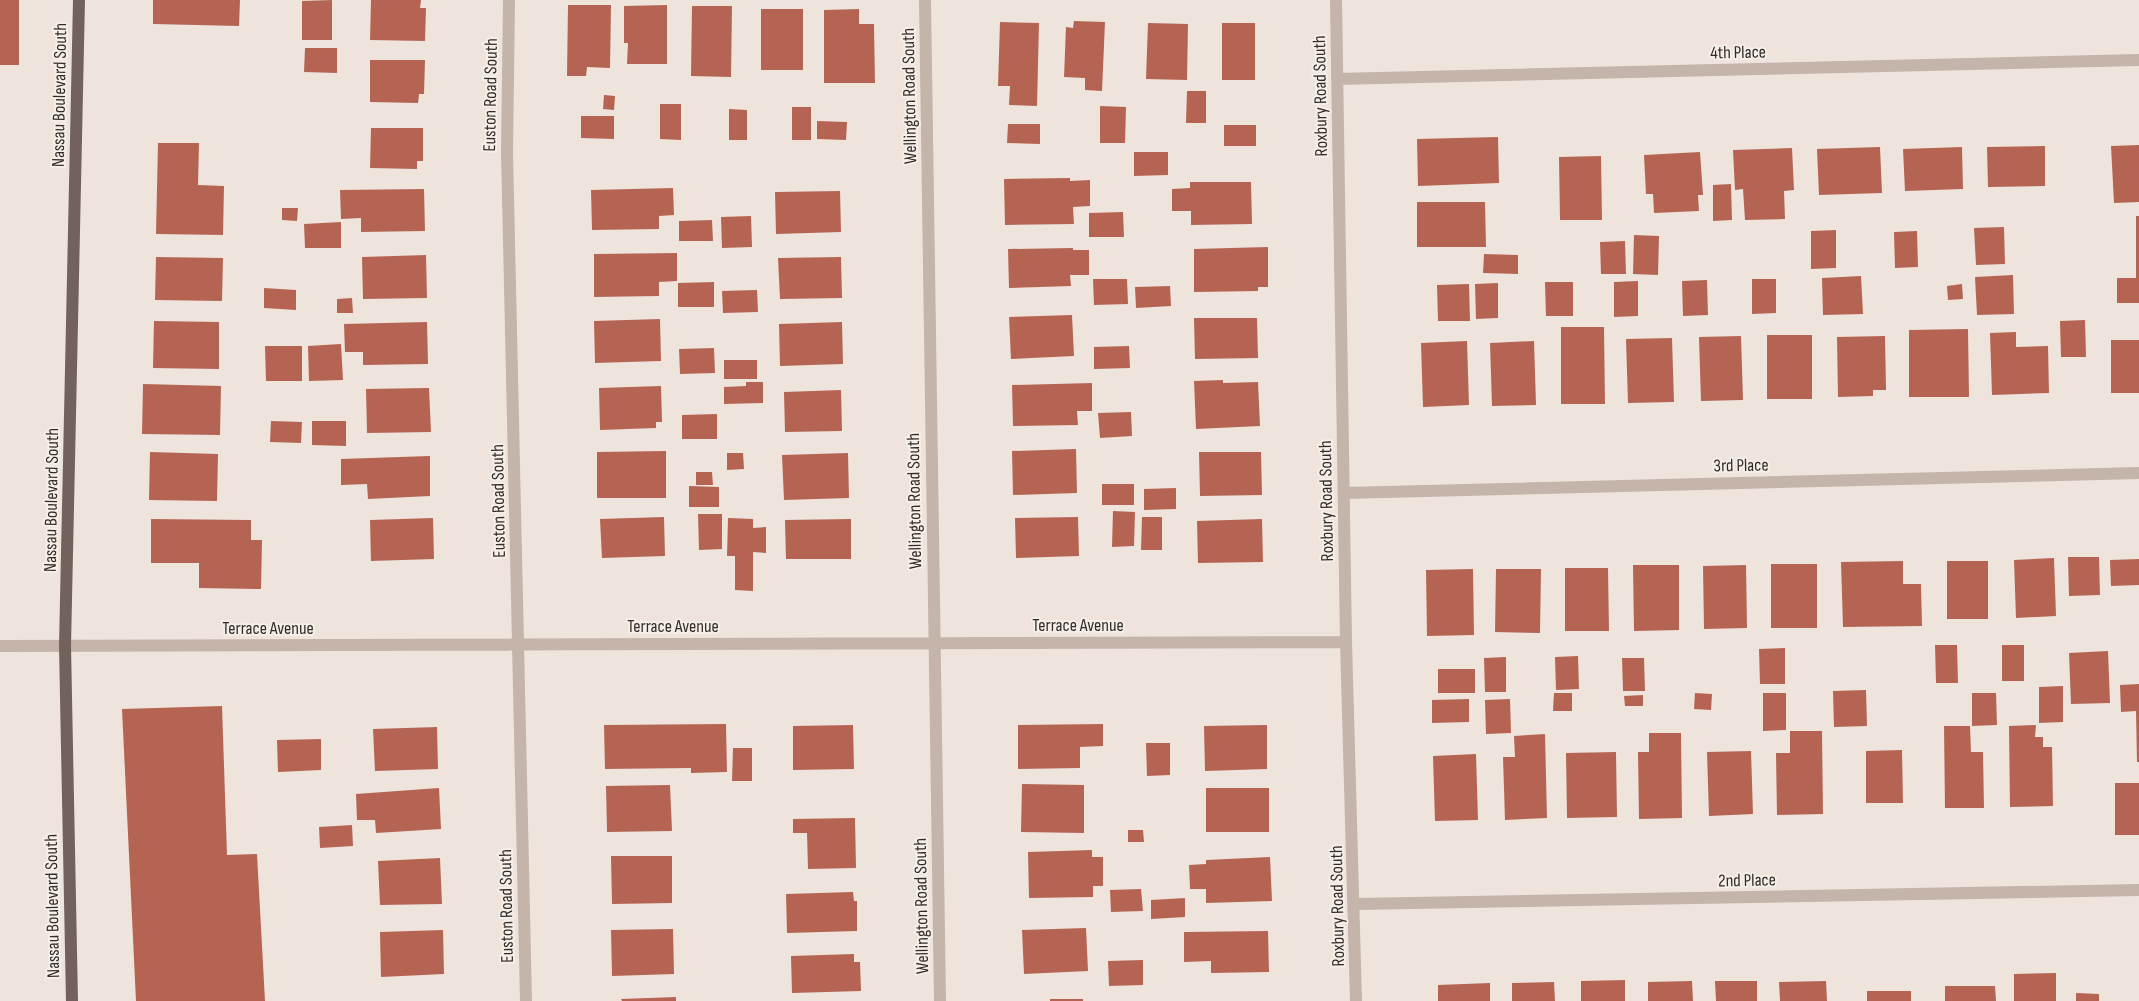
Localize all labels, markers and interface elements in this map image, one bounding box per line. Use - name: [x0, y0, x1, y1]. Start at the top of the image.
- street label: Nassau Boulevard South: [48, 23, 71, 167]
- street label: Wellington Road South: [898, 28, 921, 164]
- street label: Roxbury Road South: [1309, 35, 1332, 157]
- street label: Euston Road South: [479, 38, 502, 152]
- street label: 4th Place: [1710, 42, 1766, 63]
- street label: Nassau Boulevard South: [40, 428, 63, 572]
- street label: Wellington Road South: [903, 433, 926, 569]
- street label: Roxbury Road South: [1315, 440, 1338, 562]
- street label: Euston Road South: [487, 444, 510, 558]
- street label: 3rd Place: [1713, 455, 1769, 476]
- street label: Terrace Avenue: [1032, 615, 1124, 636]
- street label: Terrace Avenue: [627, 616, 719, 637]
- street label: Terrace Avenue: [222, 618, 314, 639]
- street label: Nassau Boulevard South: [41, 834, 64, 978]
- street label: Wellington Road South: [910, 838, 933, 974]
- street label: Roxbury Road South: [1326, 845, 1349, 967]
- street label: Euston Road South: [495, 849, 518, 963]
- street label: 2nd Place: [1718, 869, 1776, 892]

